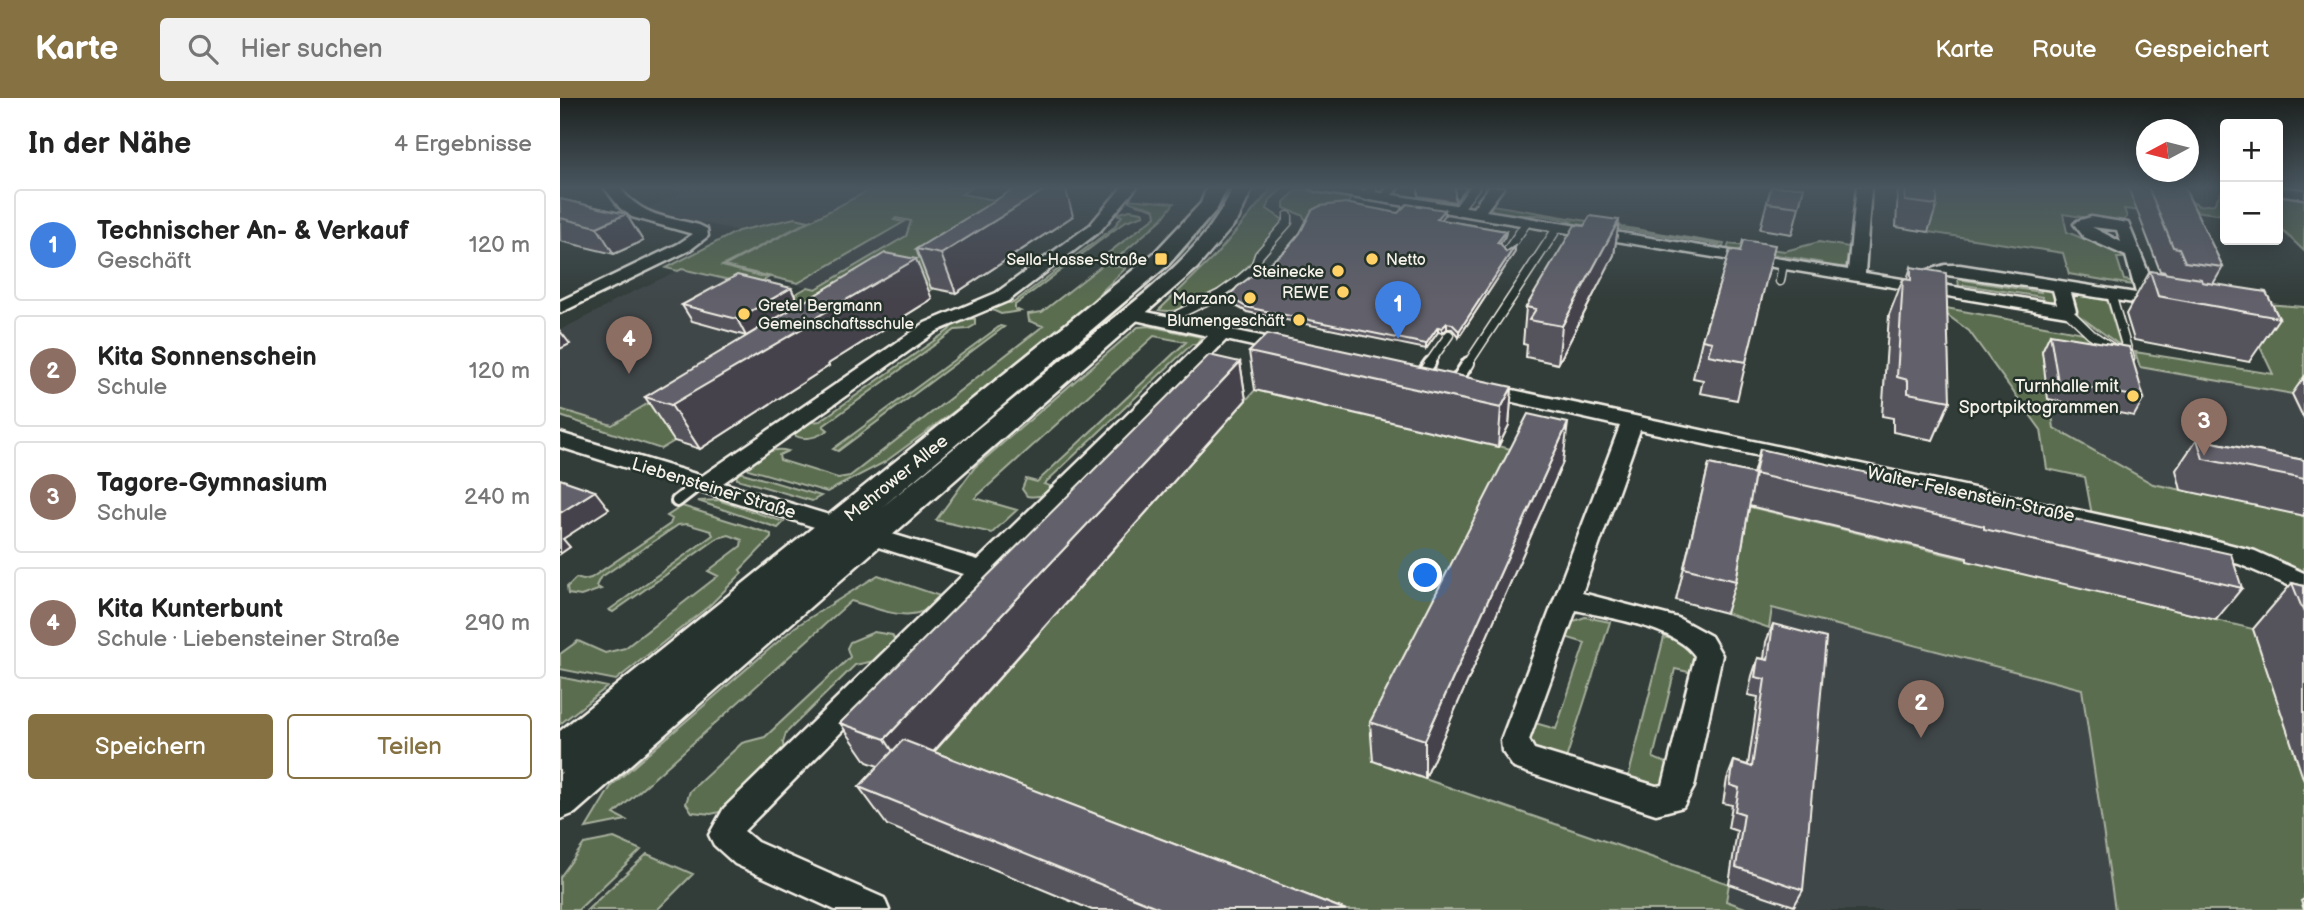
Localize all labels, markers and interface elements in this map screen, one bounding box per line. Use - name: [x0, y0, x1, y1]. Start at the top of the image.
- search box: [160, 18, 650, 81]
- text: Karte: [35, 29, 118, 69]
- icon: search: [184, 30, 222, 68]
- text: Hier suchen: [240, 34, 383, 65]
- text: Karte: [1935, 35, 1994, 64]
- text: Route: [2032, 35, 2097, 64]
- text: Gespeichert: [2135, 35, 2269, 64]
- north arrow: [2136, 119, 2199, 182]
- map controls: [2220, 119, 2283, 245]
- button: +: [2220, 119, 2283, 182]
- text: In der Nähe: [28, 126, 191, 162]
- text: 4 Ergebnisse: [394, 130, 532, 158]
- button: −: [2220, 182, 2283, 245]
- text: Technischer An- & Verkauf: [97, 216, 409, 247]
- text: 1: [48, 231, 58, 259]
- text: 120 m: [469, 231, 530, 259]
- text: Geschäft: [97, 247, 191, 275]
- place label: Sella-Hasse-Straße: [1006, 251, 1148, 270]
- marker: Sella-Hasse-Straße: [1153, 251, 1169, 267]
- marker: Netto: [1364, 251, 1380, 267]
- place label: Netto: [1386, 251, 1426, 270]
- place label: Steinecke: [1253, 263, 1324, 282]
- marker: Steinecke: [1330, 263, 1346, 279]
- pin: 1: [1375, 281, 1421, 339]
- place label: REWE: [1282, 284, 1329, 303]
- marker: REWE: [1335, 284, 1351, 300]
- place label: Marzano: [1172, 290, 1236, 309]
- marker: Marzano: [1242, 290, 1258, 306]
- place label: Gretel Bergmann Gemeinschaftsschule: [758, 297, 914, 334]
- marker: Gretel Bergmann Gemeinschaftsschule: [736, 306, 752, 322]
- place label: Blumengeschäft: [1167, 312, 1285, 331]
- marker: Blumengeschäft: [1291, 312, 1307, 328]
- pin: 4: [606, 316, 652, 374]
- text: Kita Sonnenschein: [97, 342, 317, 373]
- text: 2: [46, 357, 60, 385]
- text: 120 m: [469, 357, 530, 385]
- text: Schule: [97, 373, 167, 401]
- place label: Turnhalle mit Sportpiktogrammen: [1959, 376, 2119, 418]
- marker: Turnhalle mit Sportpiktogrammen: [2125, 388, 2141, 404]
- pin: 3: [2181, 398, 2227, 456]
- street label: Mehrower Allee: [840, 430, 952, 526]
- street label: Liebensteiner Straße: [629, 454, 799, 524]
- street label: Walter-Felsenstein-Straße: [1865, 462, 2077, 527]
- text: Tagore-Gymnasium: [97, 468, 327, 499]
- text: 3: [46, 483, 60, 511]
- text: 240 m: [464, 483, 530, 511]
- text: Schule: [97, 499, 167, 527]
- your location: [1408, 558, 1442, 592]
- text: Kita Kunterbunt: [97, 594, 283, 625]
- text: 4: [46, 609, 60, 637]
- text: 290 m: [464, 609, 530, 637]
- text: Schule · Liebensteiner Straße: [97, 625, 400, 653]
- pin: 2: [1898, 680, 1944, 738]
- button: Speichern: [28, 714, 273, 779]
- button: Teilen: [287, 714, 532, 779]

